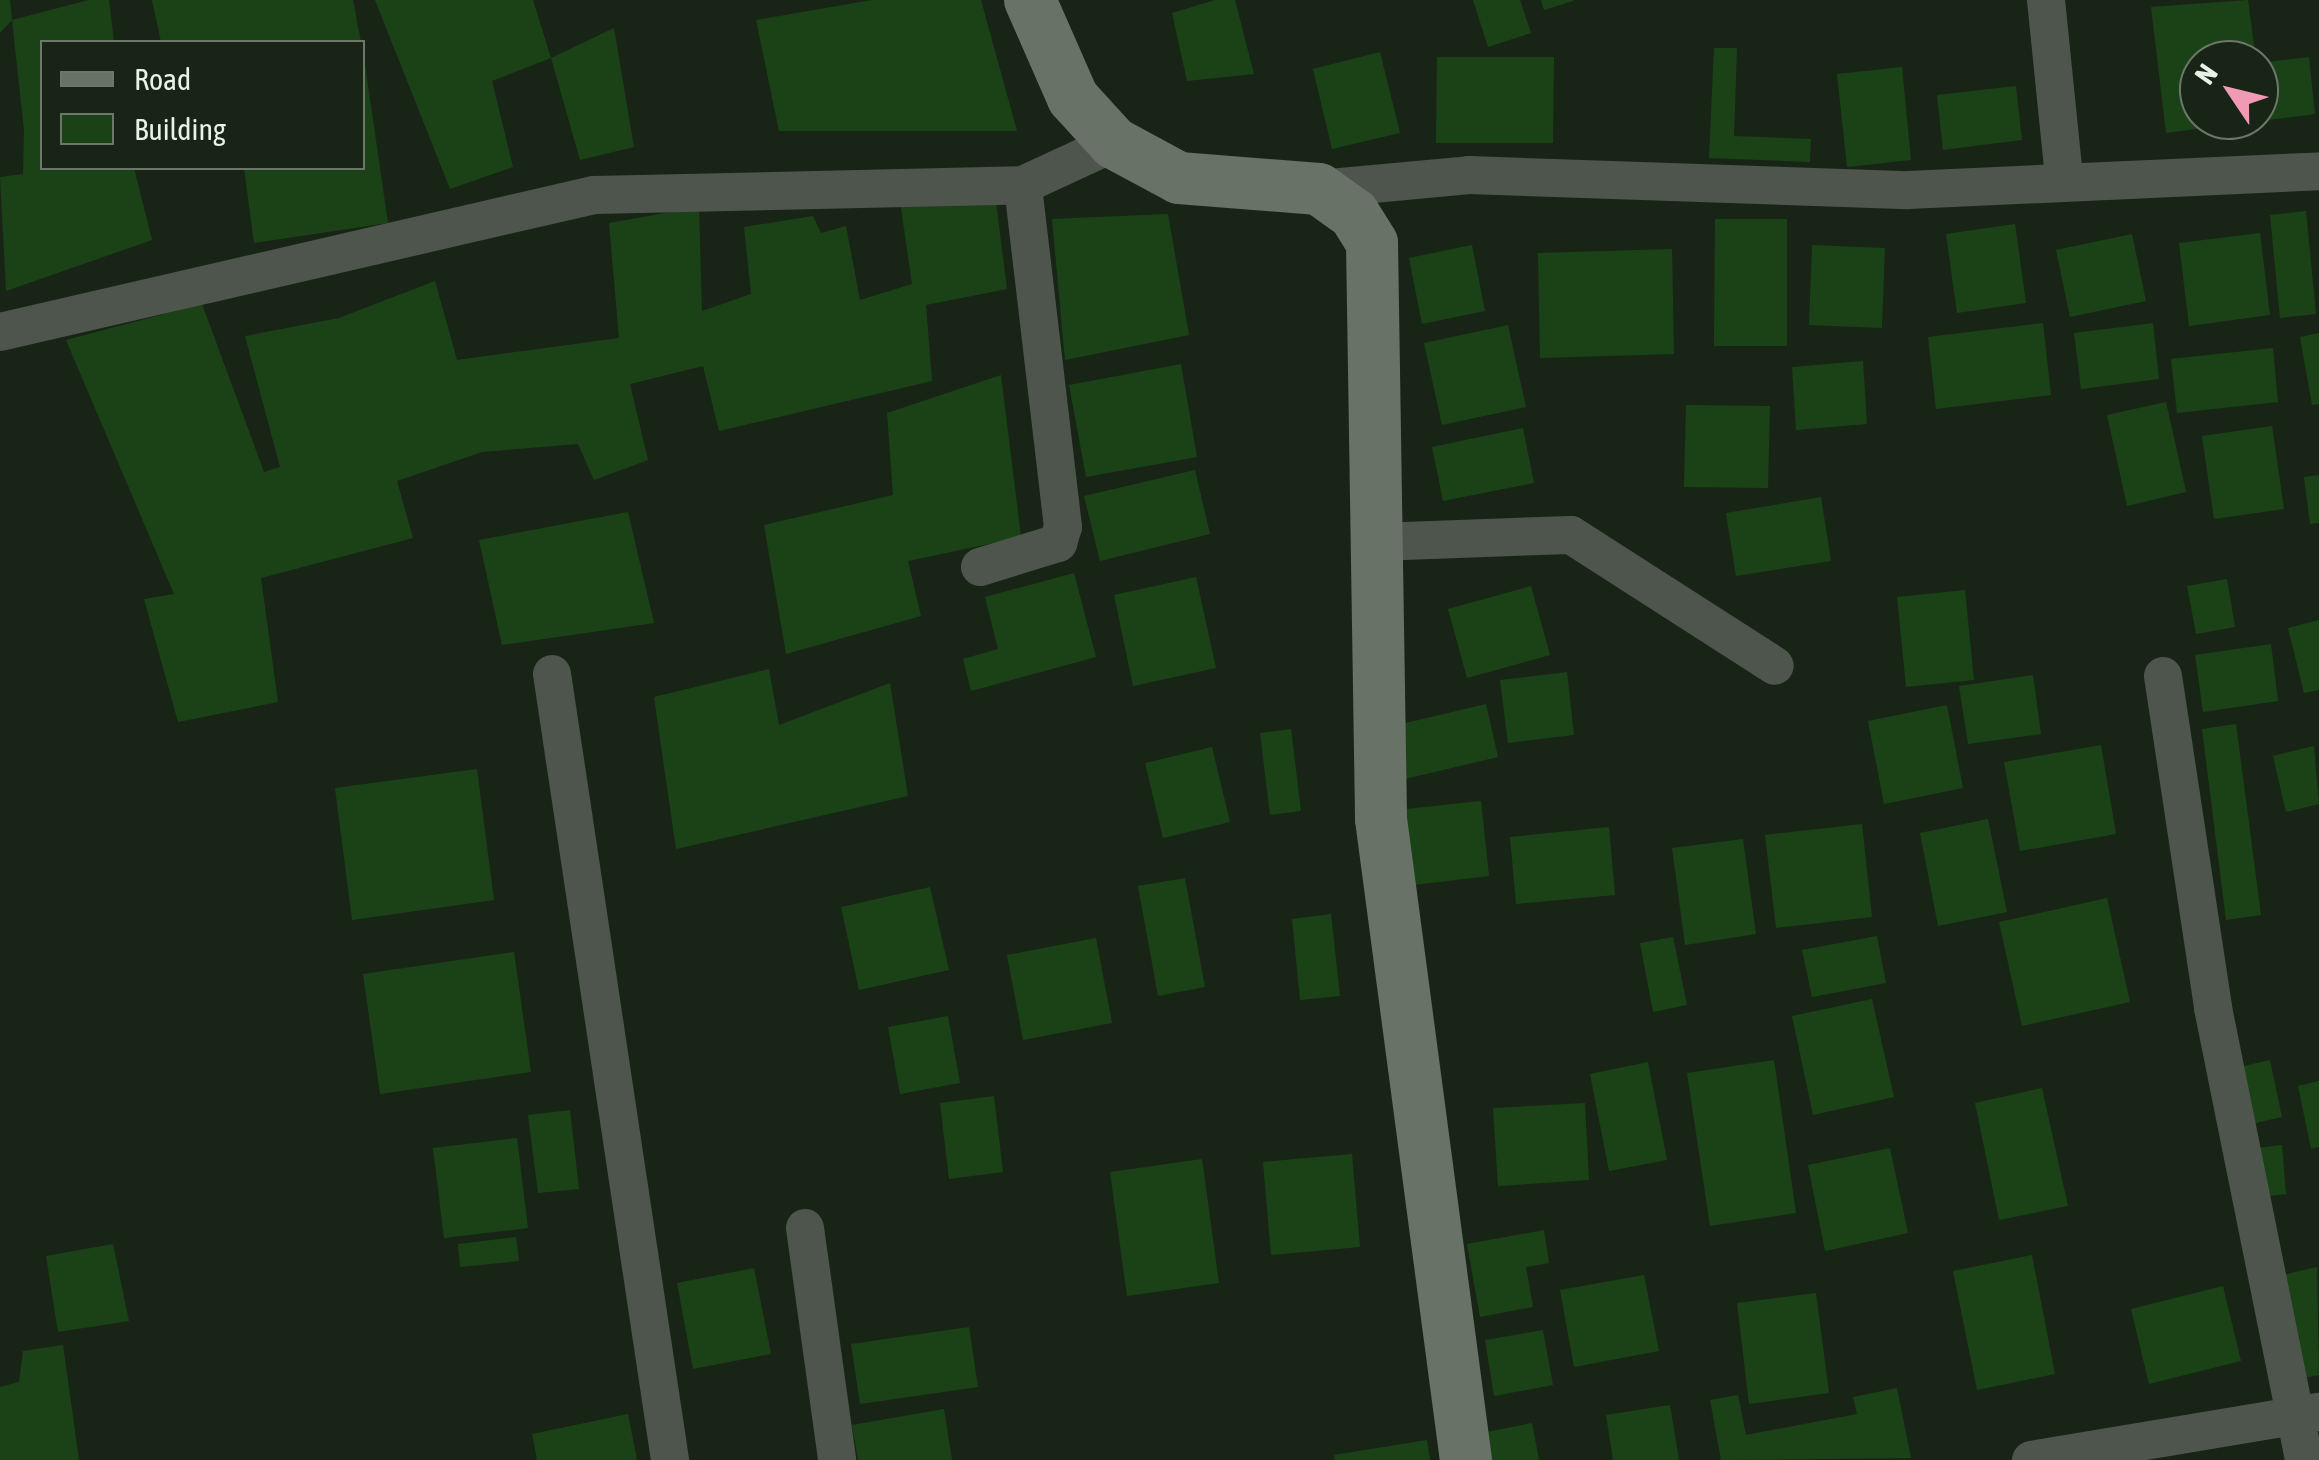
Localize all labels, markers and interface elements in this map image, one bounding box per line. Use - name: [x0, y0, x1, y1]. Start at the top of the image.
- legend: [40, 40, 365, 170]
- north arrow: [2179, 40, 2279, 140]
- text: N: [2188, 58, 2224, 90]
- text: Road: [134, 62, 191, 96]
- text: Building: [134, 112, 226, 146]

